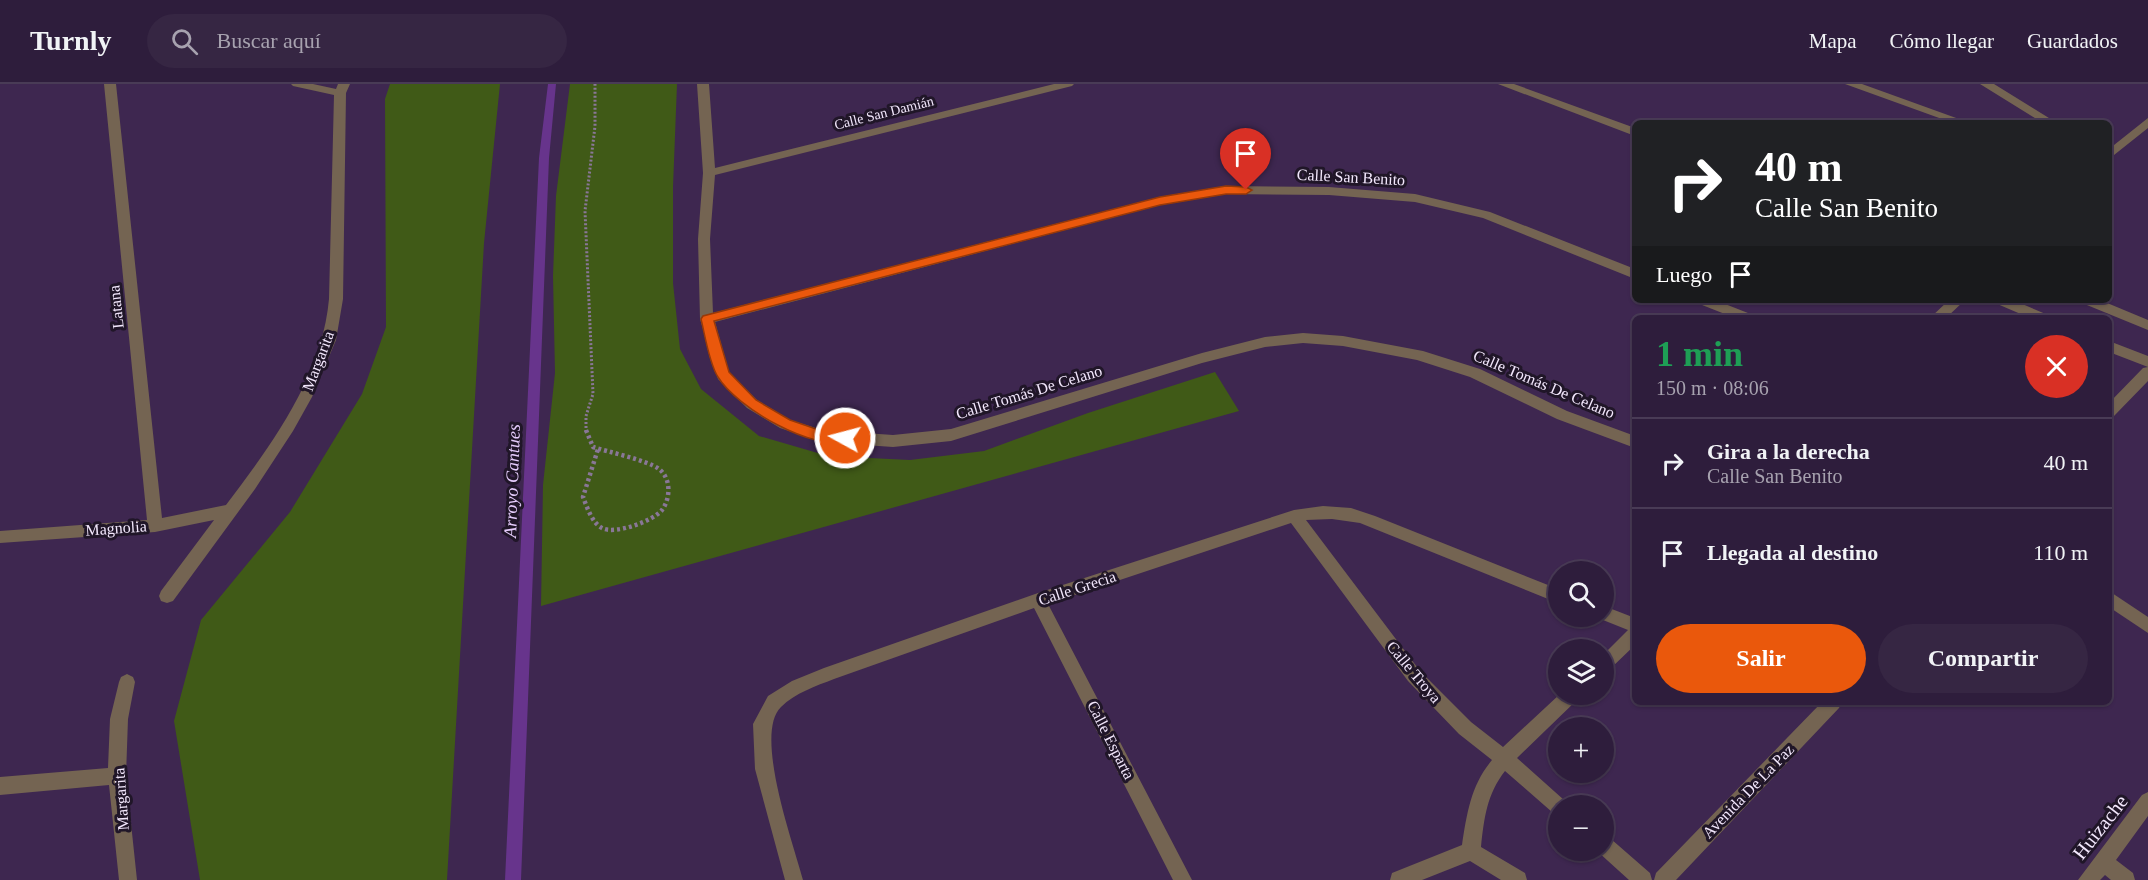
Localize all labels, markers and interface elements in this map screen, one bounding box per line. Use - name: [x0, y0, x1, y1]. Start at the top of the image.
- search box: [147, 14, 567, 68]
- text: Turnly: [30, 25, 111, 56]
- icon: search: [168, 25, 201, 58]
- text: Buscar aquí: [216, 28, 321, 53]
- text: Mapa: [1809, 29, 1857, 53]
- text: Cómo llegar: [1890, 29, 1994, 53]
- text: Guardados: [2027, 29, 2118, 53]
- street label: Calle San Damián: [833, 93, 935, 133]
- pin: [1220, 128, 1271, 190]
- icon: arrive: [1229, 137, 1262, 170]
- icon: right: [1656, 144, 1734, 222]
- text: 40 m: [1755, 144, 1843, 190]
- street label: Calle San Benito: [1296, 166, 1406, 188]
- text: Calle San Benito: [1755, 193, 1938, 223]
- icon: arrive: [1724, 258, 1757, 291]
- text: Luego: [1656, 262, 1712, 287]
- street label: Latana: [105, 284, 127, 330]
- street label: Margarita: [299, 329, 338, 394]
- text: 1 min: [1656, 334, 1743, 374]
- button: close: [2025, 335, 2088, 398]
- street label: Calle Tomás De Celano: [1471, 347, 1617, 421]
- street label: Calle Tomás De Celano: [954, 362, 1104, 422]
- text: 150 m · 08:06: [1656, 377, 1769, 399]
- position arrow: [813, 406, 877, 470]
- water label: Arroyo Cantues: [500, 424, 524, 539]
- text: Gira a la derecha: [1707, 439, 1870, 464]
- icon: right: [1656, 447, 1689, 480]
- text: 40 m: [2043, 450, 2088, 475]
- text: Calle San Benito: [1707, 465, 1843, 487]
- street label: Magnolia: [85, 517, 147, 540]
- icon: arrive: [1656, 537, 1689, 570]
- text: Llegada al destino: [1707, 540, 1878, 565]
- text: 110 m: [2033, 540, 2088, 565]
- map controls: [1548, 561, 1614, 861]
- button: search: [1548, 561, 1614, 627]
- street label: Calle Grecia: [1036, 567, 1118, 609]
- button: Salir: [1656, 624, 1866, 693]
- button: Compartir: [1878, 624, 2088, 693]
- street label: Calle Troya: [1383, 638, 1445, 707]
- button: layers: [1548, 639, 1614, 705]
- street label: Calle Esparta: [1083, 698, 1138, 783]
- button: +: [1548, 717, 1614, 783]
- street label: Avenida De La Paz: [1699, 741, 1797, 841]
- street label: Margarita: [110, 767, 133, 831]
- street label: Huizache: [2068, 790, 2132, 864]
- button: −: [1548, 795, 1614, 861]

